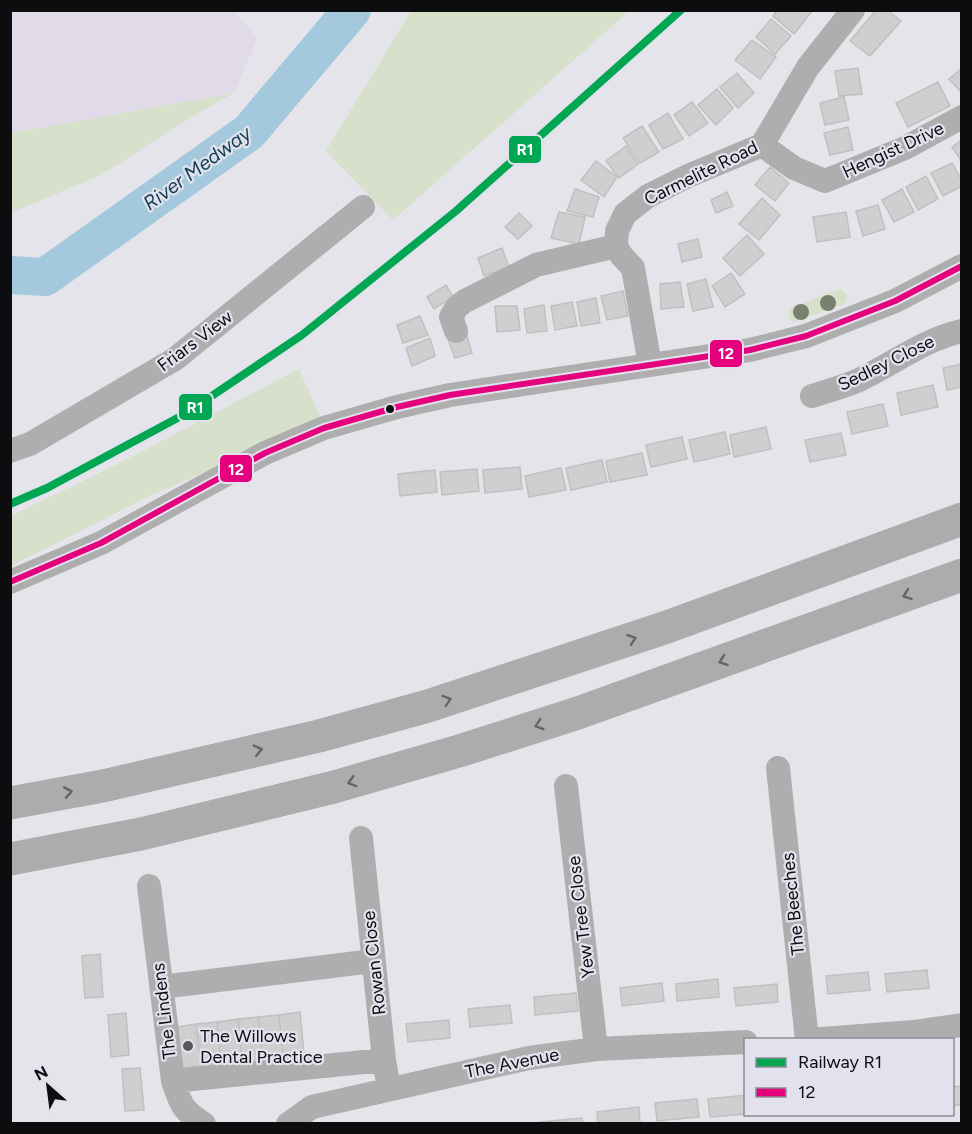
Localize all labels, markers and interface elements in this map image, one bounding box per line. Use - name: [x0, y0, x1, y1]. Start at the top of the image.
- street label: Hengist Drive: [839, 117, 947, 183]
- water label: River Medway: [138, 120, 257, 215]
- line badge: R1: [508, 135, 542, 164]
- street label: Carmelite Road: [640, 136, 762, 210]
- text: R1: [516, 140, 534, 159]
- street label: Friars View: [153, 306, 237, 376]
- street label: Sedley Close: [834, 330, 938, 396]
- line badge: 12: [709, 339, 743, 368]
- text: 12: [718, 344, 734, 363]
- line badge: R1: [178, 393, 213, 421]
- text: R1: [186, 398, 204, 417]
- unlabelled marker: [384, 403, 396, 415]
- line badge: 12: [219, 454, 253, 483]
- text: 12: [228, 460, 244, 479]
- one-way arrow: [902, 587, 912, 600]
- one-way arrow: [626, 633, 637, 646]
- one-way arrow: [718, 654, 729, 667]
- one-way arrow: [441, 695, 452, 708]
- one-way arrow: [534, 718, 545, 731]
- one-way arrow: [253, 744, 263, 757]
- one-way arrow: [347, 775, 358, 787]
- one-way arrow: [63, 787, 73, 799]
- street label: The Beeches: [777, 852, 809, 956]
- street label: Yew Tree Close: [563, 855, 599, 979]
- street label: Rowan Close: [358, 910, 390, 1016]
- street label: The Lindens: [147, 962, 181, 1060]
- place label: The Willows Dental Practice: [200, 1025, 323, 1068]
- legend: [744, 1038, 954, 1116]
- marker: The Willows Dental Practice: [181, 1039, 195, 1053]
- street label: The Avenue: [463, 1043, 561, 1083]
- text: Railway R1: [798, 1051, 882, 1073]
- north arrow: [18, 1056, 78, 1116]
- text: N: [31, 1062, 51, 1084]
- text: 12: [798, 1081, 816, 1103]

